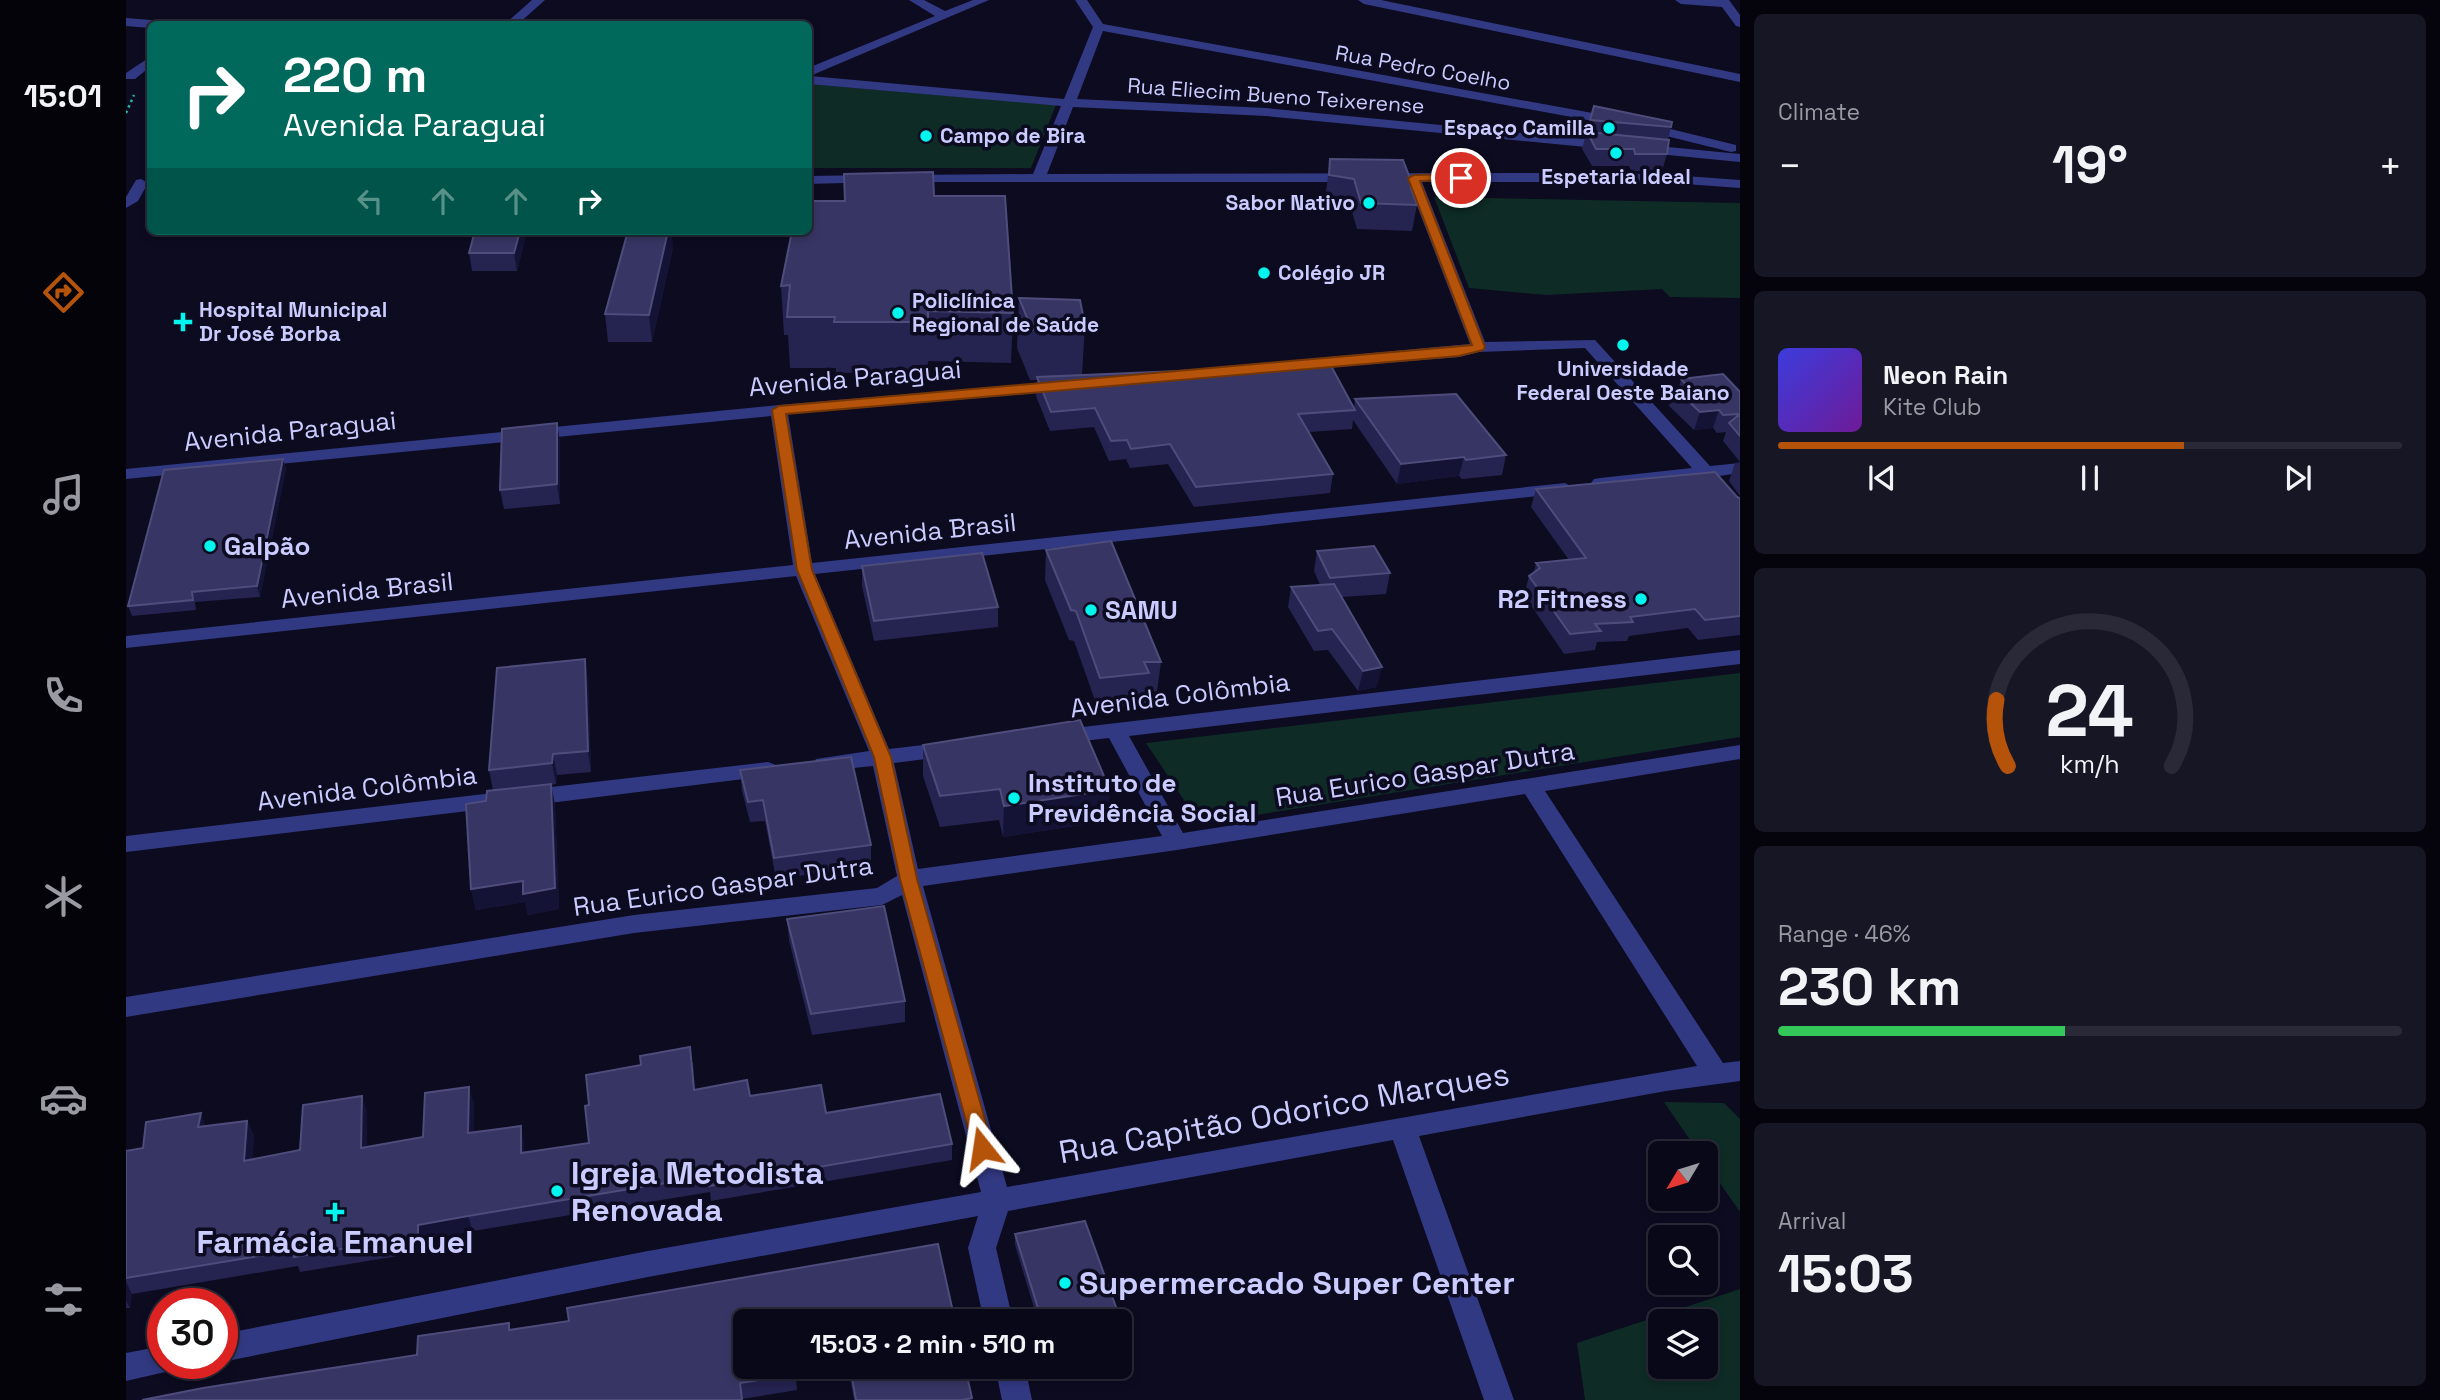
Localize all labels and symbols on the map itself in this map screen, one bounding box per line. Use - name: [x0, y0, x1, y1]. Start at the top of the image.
- street label: Rua Pedro Coelho: [1333, 39, 1513, 96]
- street label: Rua Eliecim Bueno Teixerense: [1127, 72, 1425, 119]
- place label: Espaço Camilla: [1444, 114, 1595, 141]
- marker: Espaço Camilla: [1601, 120, 1617, 136]
- place label: Campo de Bira: [940, 122, 1086, 149]
- marker: Campo de Bira: [918, 128, 934, 144]
- marker: Espetaria Ideal: [1608, 145, 1624, 161]
- pin: [1431, 148, 1491, 208]
- place label: Espetaria Ideal: [1541, 163, 1691, 190]
- place label: Sabor Nativo: [1226, 189, 1355, 216]
- marker: Sabor Nativo: [1361, 195, 1377, 211]
- place label: Colégio JR: [1278, 259, 1385, 286]
- marker: Colégio JR: [1256, 265, 1272, 281]
- place label: Policlínica Regional de Saúde: [912, 287, 1099, 338]
- place label: Hospital Municipal Dr José Borba: [199, 296, 387, 347]
- marker: Policlínica Regional de Saúde: [890, 305, 906, 321]
- marker: Hospital Municipal Dr José Borba: [173, 312, 193, 332]
- marker: Universidade Federal Oeste Baiano: [1615, 337, 1631, 353]
- street label: Avenida Paraguai: [747, 352, 963, 404]
- place label: Universidade Federal Oeste Baiano: [1516, 355, 1730, 406]
- street label: Avenida Paraguai: [182, 403, 398, 459]
- street label: Avenida Brasil: [842, 505, 1018, 557]
- place label: Galpão: [224, 529, 310, 563]
- marker: Galpão: [202, 538, 218, 554]
- street label: Avenida Brasil: [279, 564, 455, 616]
- place label: R2 Fitness: [1498, 582, 1627, 616]
- marker: R2 Fitness: [1633, 591, 1649, 607]
- place label: SAMU: [1105, 593, 1178, 627]
- marker: SAMU: [1083, 602, 1099, 618]
- street label: Avenida Colômbia: [1068, 665, 1292, 725]
- street label: Rua Eurico Gaspar Dutra: [1273, 734, 1577, 814]
- street label: Avenida Colômbia: [255, 758, 479, 818]
- place label: Instituto de Previdência Social: [1028, 766, 1257, 830]
- marker: Instituto de Previdência Social: [1006, 790, 1022, 806]
- street label: Rua Eurico Gaspar Dutra: [571, 848, 875, 924]
- street label: Rua Capitão Odorico Marques: [1056, 1054, 1512, 1172]
- position arrow: [945, 1111, 1019, 1185]
- north arrow: [1648, 1141, 1718, 1211]
- place label: Igreja Metodista Renovada: [571, 1153, 824, 1230]
- marker: Igreja Metodista Renovada: [549, 1183, 565, 1199]
- marker: Farmácia Emanuel: [327, 1204, 343, 1220]
- place label: Farmácia Emanuel: [196, 1222, 474, 1262]
- place label: Supermercado Super Center: [1079, 1263, 1515, 1303]
- marker: Supermercado Super Center: [1057, 1275, 1073, 1291]
- speed limit sign: 30: [147, 1288, 238, 1379]

